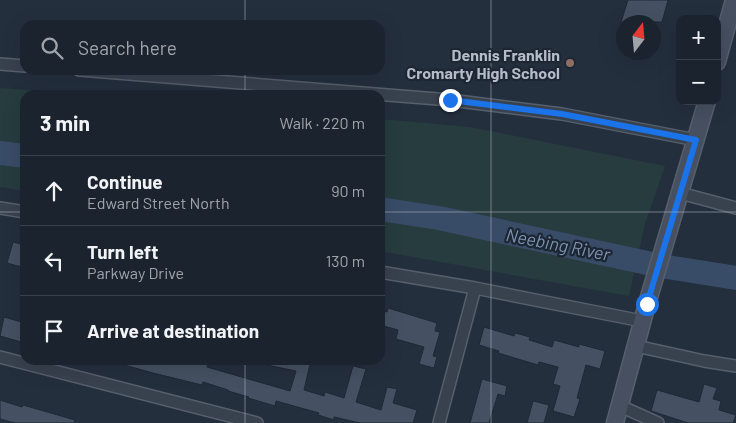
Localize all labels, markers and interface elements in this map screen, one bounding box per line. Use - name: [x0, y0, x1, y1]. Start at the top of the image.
- north arrow: [616, 15, 661, 60]
- map controls: [676, 15, 721, 105]
- button: +: [676, 15, 721, 60]
- search box: [20, 20, 385, 75]
- icon: search: [38, 34, 66, 62]
- text: Search here: [78, 36, 177, 59]
- place label: Dennis Franklin Cromarty High School: [407, 45, 560, 82]
- marker: Dennis Franklin Cromarty High School: [564, 57, 576, 69]
- button: −: [676, 60, 721, 105]
- route end: [439, 89, 462, 112]
- text: 3 min: [40, 110, 90, 135]
- text: Walk · 220 m: [279, 113, 365, 132]
- text: Continue: [87, 170, 163, 193]
- icon: ahead: [40, 177, 68, 205]
- text: 90 m: [331, 181, 365, 200]
- text: Edward Street North: [87, 193, 230, 212]
- water label: Neebing River: [504, 223, 612, 265]
- text: Turn left: [87, 240, 158, 263]
- icon: left: [40, 247, 68, 275]
- text: 130 m: [326, 251, 365, 270]
- text: Parkway Drive: [87, 263, 184, 282]
- route start: [636, 293, 659, 316]
- icon: arrive: [40, 317, 68, 345]
- text: Arrive at destination: [87, 319, 259, 342]

